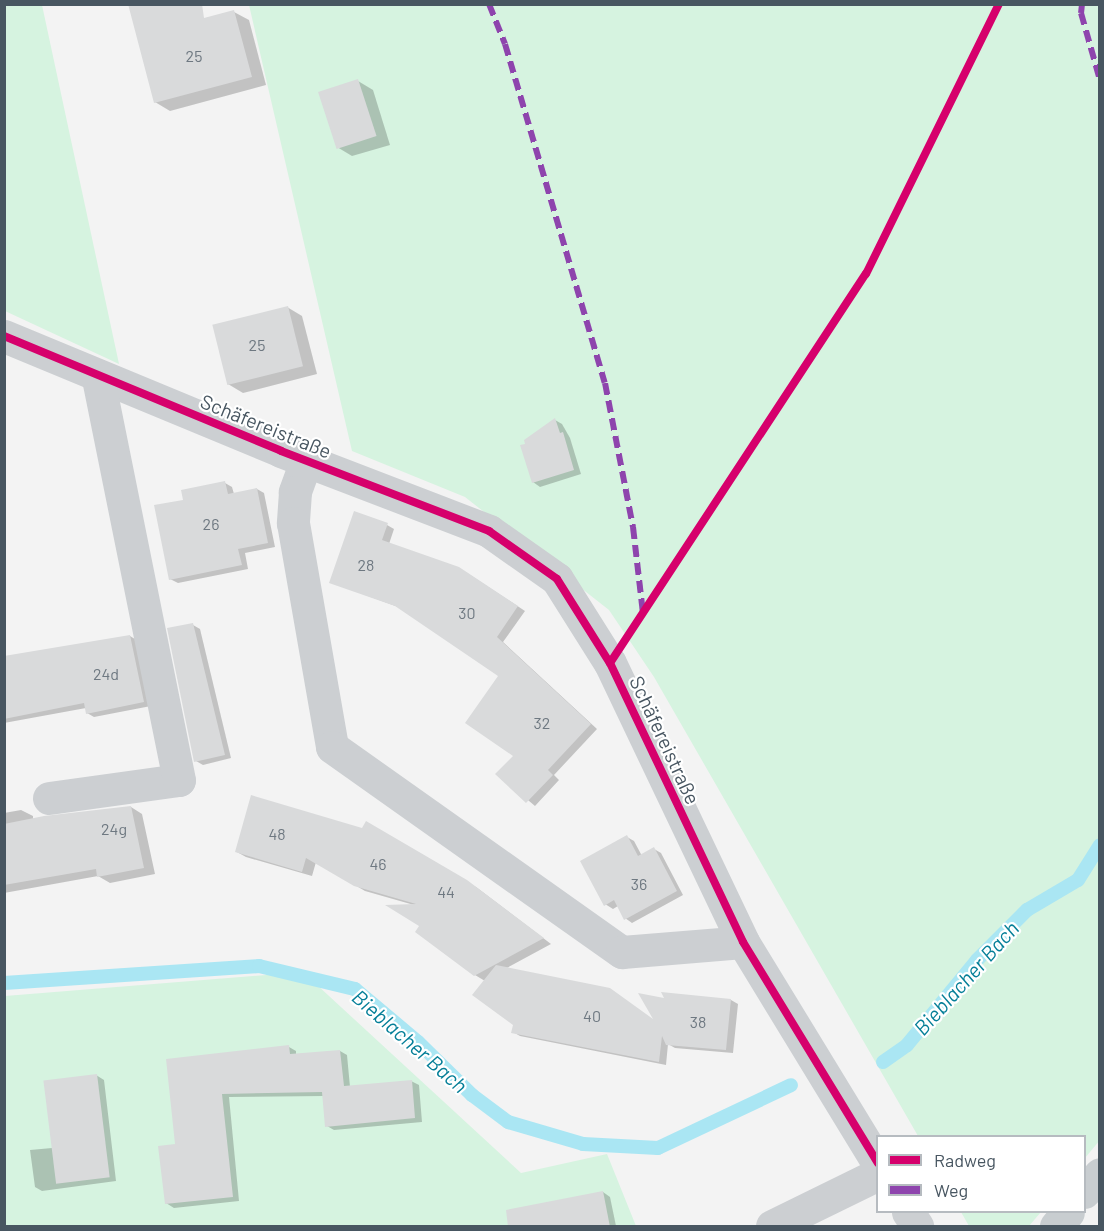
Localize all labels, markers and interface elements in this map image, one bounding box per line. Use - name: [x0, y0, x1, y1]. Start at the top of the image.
- house number: 25: [186, 46, 202, 66]
- house number: 25: [249, 335, 265, 355]
- street label: Schäfereistraße: [197, 389, 335, 463]
- house number: 26: [203, 514, 219, 534]
- house number: 28: [358, 555, 374, 575]
- house number: 30: [458, 603, 476, 623]
- house number: 24d: [93, 664, 119, 684]
- street label: Schäfereistraße: [625, 672, 705, 808]
- house number: 32: [534, 713, 550, 733]
- house number: 24g: [101, 819, 127, 839]
- house number: 48: [268, 824, 286, 844]
- house number: 46: [369, 854, 387, 874]
- house number: 36: [631, 874, 647, 894]
- house number: 44: [437, 882, 455, 902]
- water label: Bieblacher Bach: [908, 916, 1024, 1040]
- water label: Bieblacher Bach: [347, 984, 473, 1098]
- house number: 40: [583, 1006, 601, 1026]
- house number: 38: [690, 1012, 706, 1032]
- legend: [876, 1135, 1086, 1213]
- text: Radweg: [934, 1149, 996, 1171]
- text: Weg: [934, 1179, 968, 1201]

